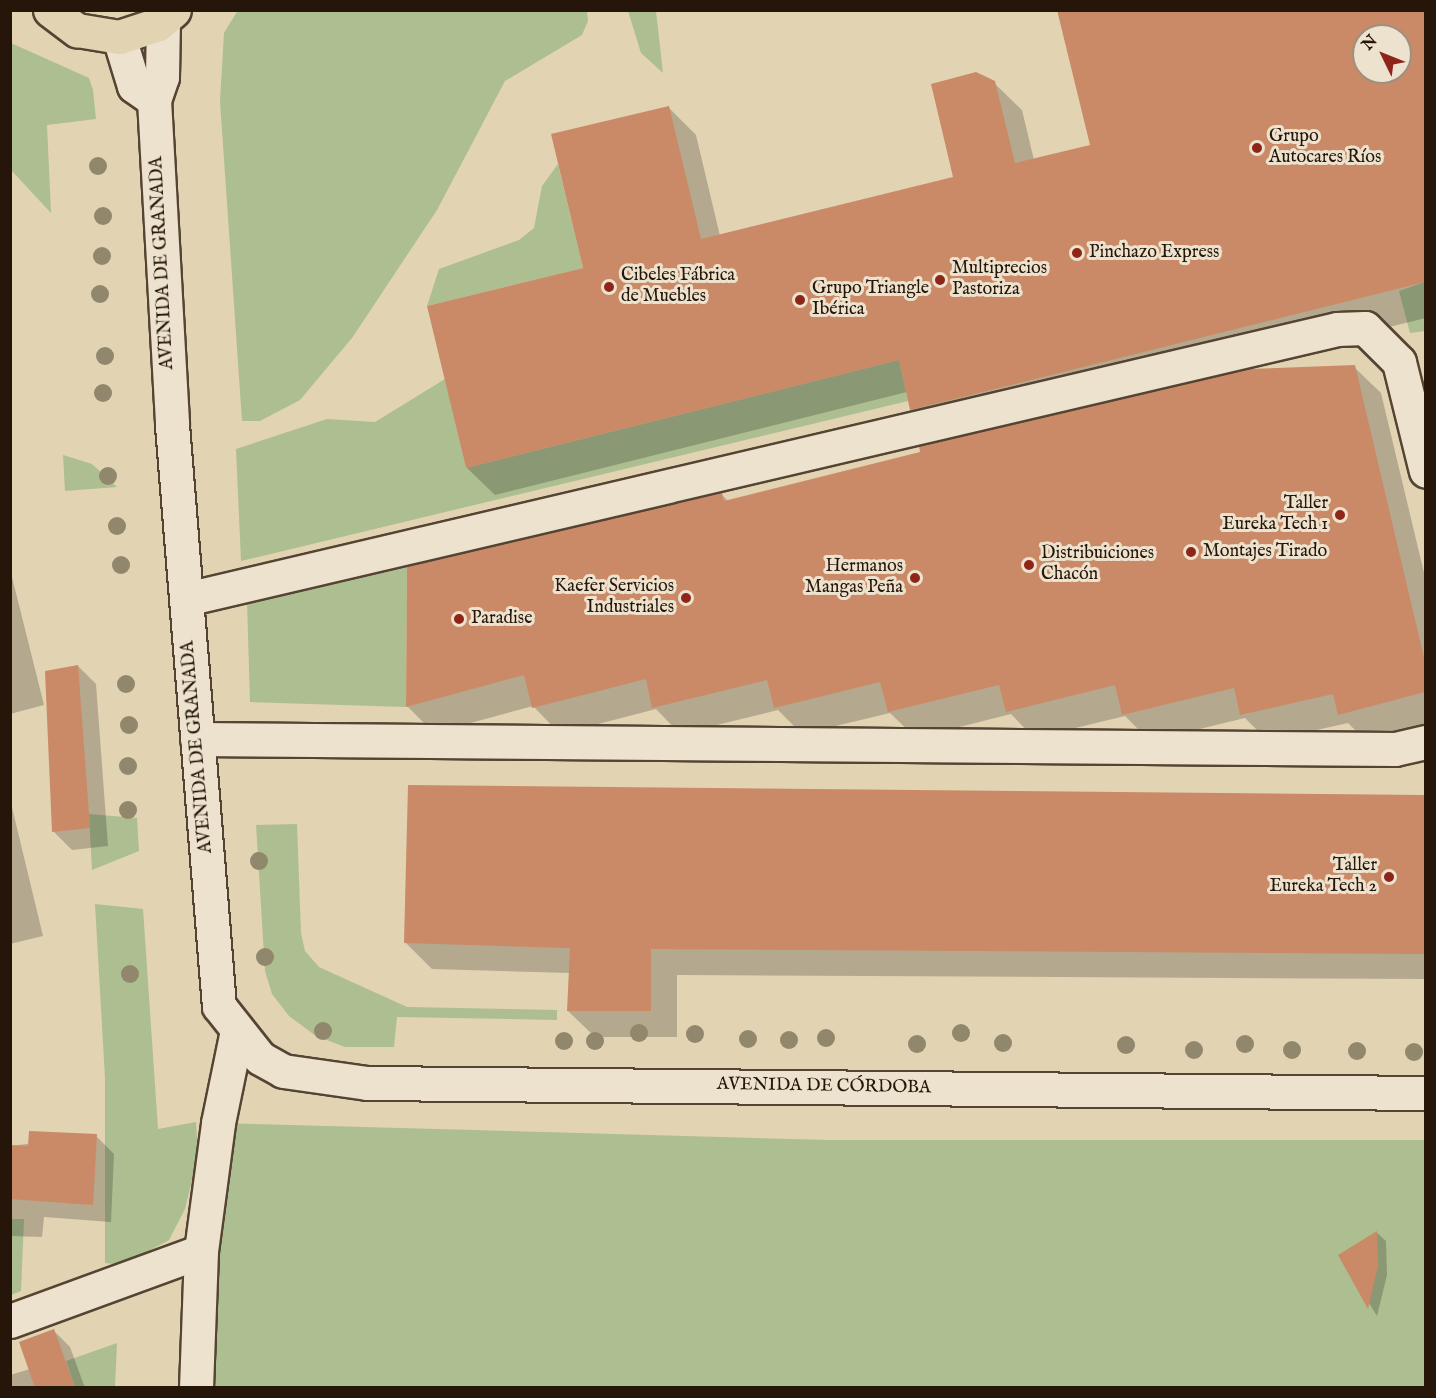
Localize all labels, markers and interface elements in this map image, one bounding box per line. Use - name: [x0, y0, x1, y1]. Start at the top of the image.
- north arrow: [1352, 24, 1412, 84]
- text: N: [1358, 31, 1382, 55]
- place label: Grupo Autocares Ríos: [1269, 127, 1381, 170]
- marker: Grupo Autocares Ríos: [1250, 141, 1264, 155]
- street label: AVENIDA DE GRANADA: [147, 156, 179, 370]
- place label: Pinchazo Express: [1089, 242, 1219, 264]
- marker: Pinchazo Express: [1070, 246, 1084, 260]
- place label: Multiprecios Pastoriza: [952, 259, 1047, 302]
- place label: Cibeles Fábrica de Muebles: [621, 266, 735, 308]
- marker: Multiprecios Pastoriza: [933, 273, 947, 287]
- place label: Grupo Triangle Ibérica: [812, 279, 929, 322]
- marker: Cibeles Fábrica de Muebles: [602, 280, 616, 294]
- marker: Grupo Triangle Ibérica: [793, 293, 807, 307]
- place label: Taller Eureka Tech 1: [1222, 494, 1328, 536]
- marker: Taller Eureka Tech 1: [1333, 508, 1347, 522]
- place label: Montajes Tirado: [1203, 541, 1327, 563]
- place label: Distribuiciones Chacón: [1041, 544, 1154, 586]
- marker: Montajes Tirado: [1184, 545, 1198, 559]
- place label: Hermanos Mangas Peña: [805, 557, 903, 600]
- marker: Distribuiciones Chacón: [1022, 558, 1036, 572]
- marker: Hermanos Mangas Peña: [908, 571, 922, 585]
- place label: Kaefer Servicios Industriales: [554, 577, 674, 620]
- marker: Kaefer Servicios Industriales: [679, 591, 693, 605]
- place label: Paradise: [471, 608, 532, 630]
- marker: Paradise: [452, 612, 466, 626]
- street label: AVENIDA DE GRANADA: [178, 640, 218, 854]
- place label: Taller Eureka Tech 2: [1269, 856, 1377, 898]
- marker: Taller Eureka Tech 2: [1382, 870, 1396, 884]
- street label: AVENIDA DE CÓRDOBA: [717, 1074, 931, 1100]

